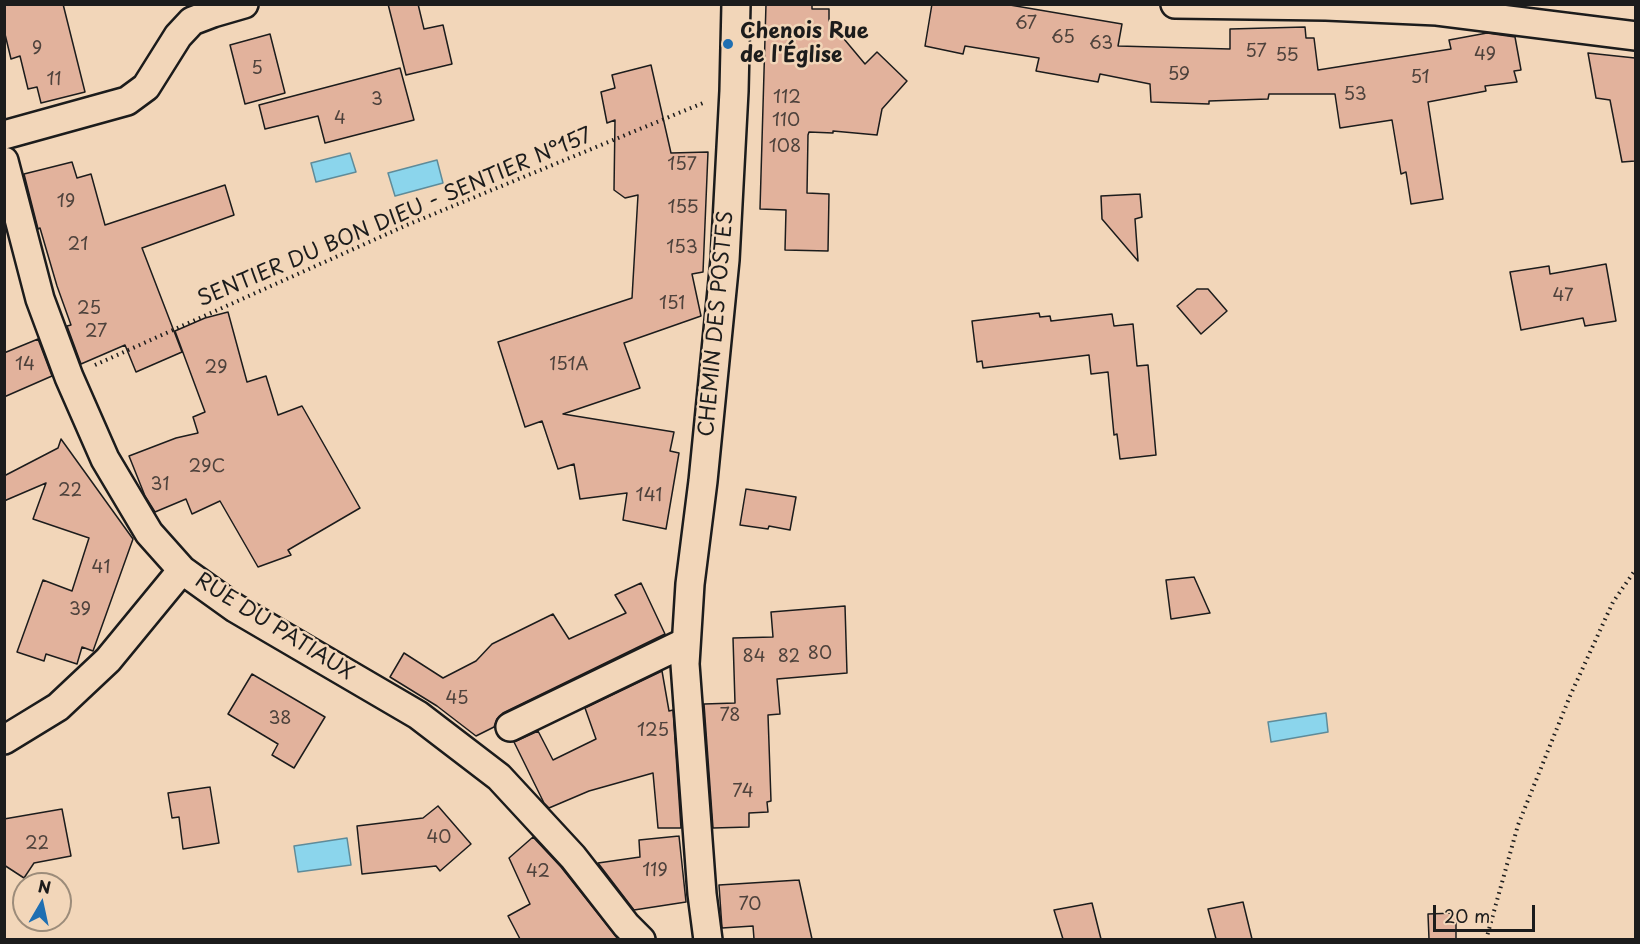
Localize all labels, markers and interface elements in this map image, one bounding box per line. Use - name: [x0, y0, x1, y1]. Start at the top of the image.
- house number: 67: [1015, 13, 1037, 35]
- place label: Chenois Rue de l'Église: [740, 19, 869, 69]
- house number: 65: [1051, 27, 1075, 49]
- house number: 63: [1089, 33, 1113, 55]
- marker: Chenois Rue de l'Église: [721, 37, 735, 51]
- house number: 9: [32, 38, 42, 60]
- house number: 57: [1245, 41, 1267, 63]
- house number: 49: [1474, 44, 1496, 66]
- house number: 55: [1275, 45, 1299, 67]
- house number: 5: [251, 58, 263, 80]
- house number: 59: [1168, 64, 1190, 86]
- house number: 51: [1410, 67, 1430, 89]
- house number: 11: [46, 69, 62, 91]
- house number: 53: [1343, 84, 1367, 106]
- house number: 112: [773, 87, 801, 109]
- house number: 3: [371, 89, 383, 111]
- house number: 4: [334, 108, 346, 130]
- house number: 110: [772, 110, 800, 132]
- street label: SENTIER DU BON DIEU - SENTIER N°157: [194, 123, 596, 313]
- house number: 108: [769, 136, 801, 158]
- house number: 157: [667, 154, 697, 176]
- house number: 19: [57, 191, 75, 213]
- house number: 155: [667, 197, 699, 219]
- street label: CHEMIN DES POSTES: [695, 210, 739, 438]
- house number: 21: [68, 234, 88, 256]
- house number: 153: [666, 237, 698, 259]
- house number: 47: [1552, 285, 1574, 307]
- house number: 151: [659, 293, 685, 315]
- house number: 25: [77, 298, 101, 320]
- house number: 27: [85, 321, 107, 343]
- house number: 14: [15, 354, 35, 376]
- house number: 151A: [549, 354, 589, 376]
- house number: 29: [205, 357, 227, 379]
- house number: 29C: [189, 456, 225, 478]
- house number: 31: [151, 474, 169, 496]
- house number: 22: [58, 480, 82, 502]
- house number: 141: [636, 485, 662, 507]
- house number: 41: [92, 557, 110, 579]
- street label: RUE DU PATIAUX: [190, 568, 358, 686]
- house number: 39: [69, 599, 91, 621]
- house number: 80: [808, 643, 832, 665]
- house number: 84: [742, 646, 766, 668]
- house number: 82: [778, 646, 800, 668]
- house number: 45: [446, 688, 468, 710]
- house number: 78: [720, 705, 740, 727]
- house number: 38: [268, 708, 292, 730]
- house number: 125: [637, 720, 669, 742]
- house number: 74: [732, 781, 754, 803]
- house number: 40: [426, 827, 452, 849]
- house number: 22: [25, 833, 49, 855]
- house number: 119: [642, 860, 668, 882]
- house number: 42: [526, 861, 550, 883]
- north arrow: [12, 872, 72, 932]
- text: N: [36, 873, 53, 899]
- scale bar: [1436, 893, 1538, 931]
- house number: 70: [739, 894, 761, 916]
- text: 20 m: [1444, 902, 1490, 929]

